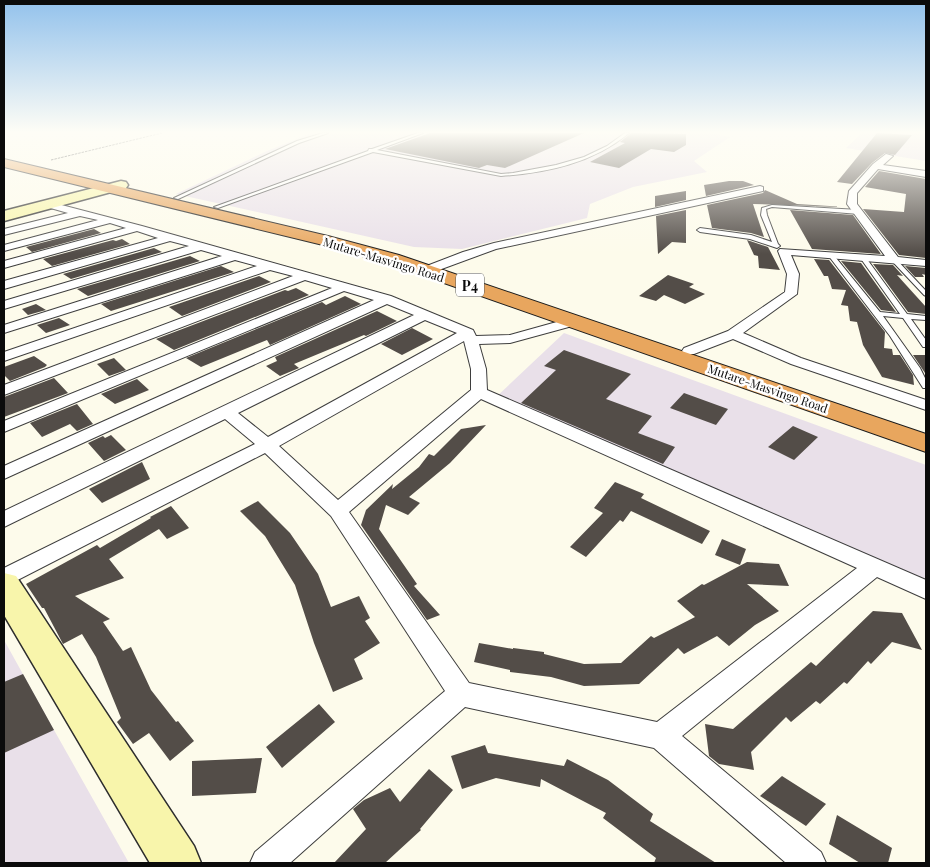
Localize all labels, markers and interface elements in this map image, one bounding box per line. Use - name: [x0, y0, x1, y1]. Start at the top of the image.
- street label: Mutare-Masvingo Road: [321, 233, 447, 285]
- road number: P4: [456, 274, 484, 296]
- street label: Mutare-Masvingo Road: [706, 360, 830, 416]

